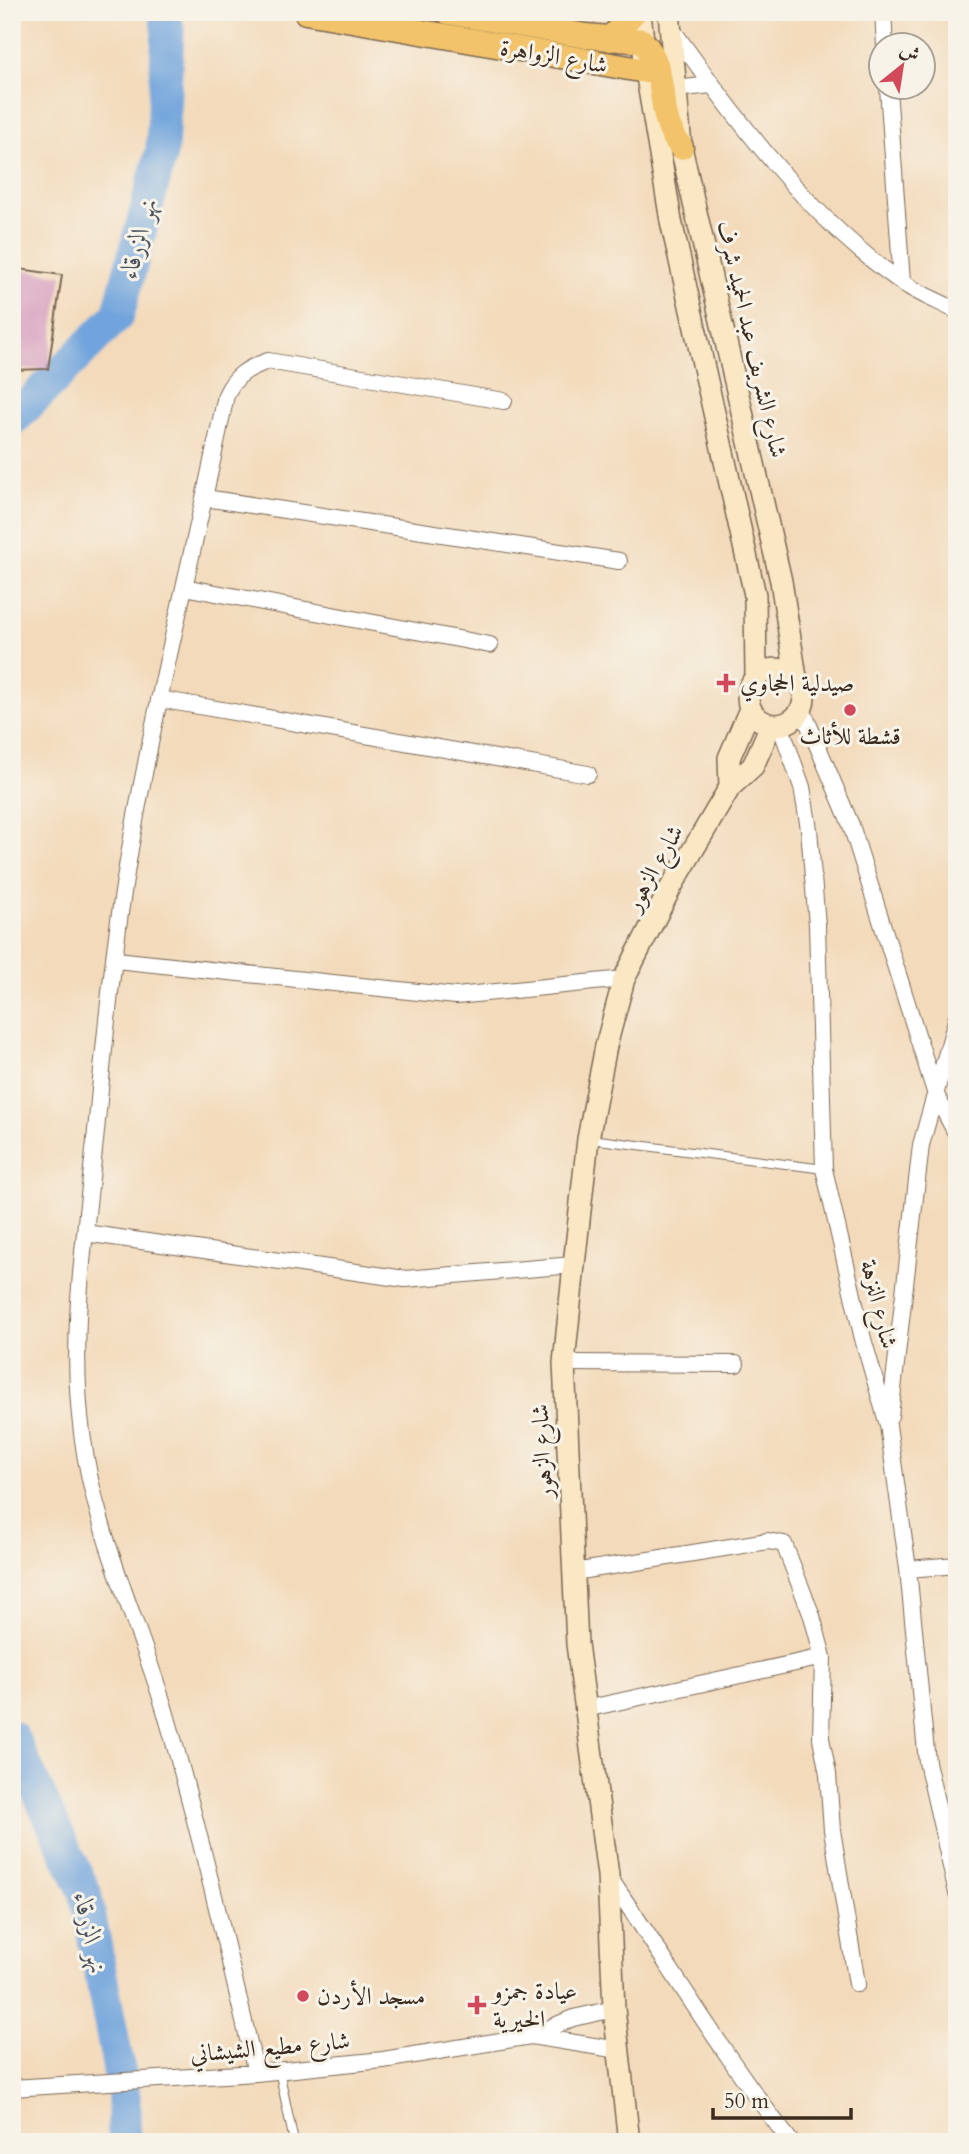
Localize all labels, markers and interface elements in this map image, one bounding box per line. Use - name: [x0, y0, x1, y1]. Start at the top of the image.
- street label: شارع الزواهرة: [497, 31, 610, 85]
- north arrow: [867, 32, 937, 102]
- text: ش: [895, 36, 925, 68]
- water label: نهر الزرقاء: [111, 194, 166, 283]
- street label: شارع الشريف عبد الحميد شرف: [705, 217, 795, 462]
- place label: صيدلية الحجاوي: [740, 667, 854, 702]
- marker: صيدلية الحجاوي: [718, 675, 734, 691]
- marker: قشطة للأثاث: [842, 702, 858, 718]
- place label: قشطة للأثاث: [799, 720, 901, 753]
- street label: شارع الزهور: [616, 819, 694, 921]
- street label: شارع النزهة: [849, 1256, 905, 1353]
- street label: شارع الزهور: [524, 1403, 565, 1501]
- water label: نهر الزرقاء: [65, 1889, 116, 1977]
- place label: عيادة جمزو الخيرية: [490, 1975, 577, 2036]
- place label: مسجد الأردن: [317, 1980, 425, 2013]
- marker: مسجد الأردن: [295, 1988, 311, 2004]
- marker: عيادة جمزو الخيرية: [467, 1995, 487, 2015]
- street label: شارع مطيع الشيشاني: [189, 2024, 352, 2076]
- scale bar: [713, 2077, 852, 2121]
- text: 50 m: [724, 2087, 769, 2116]

